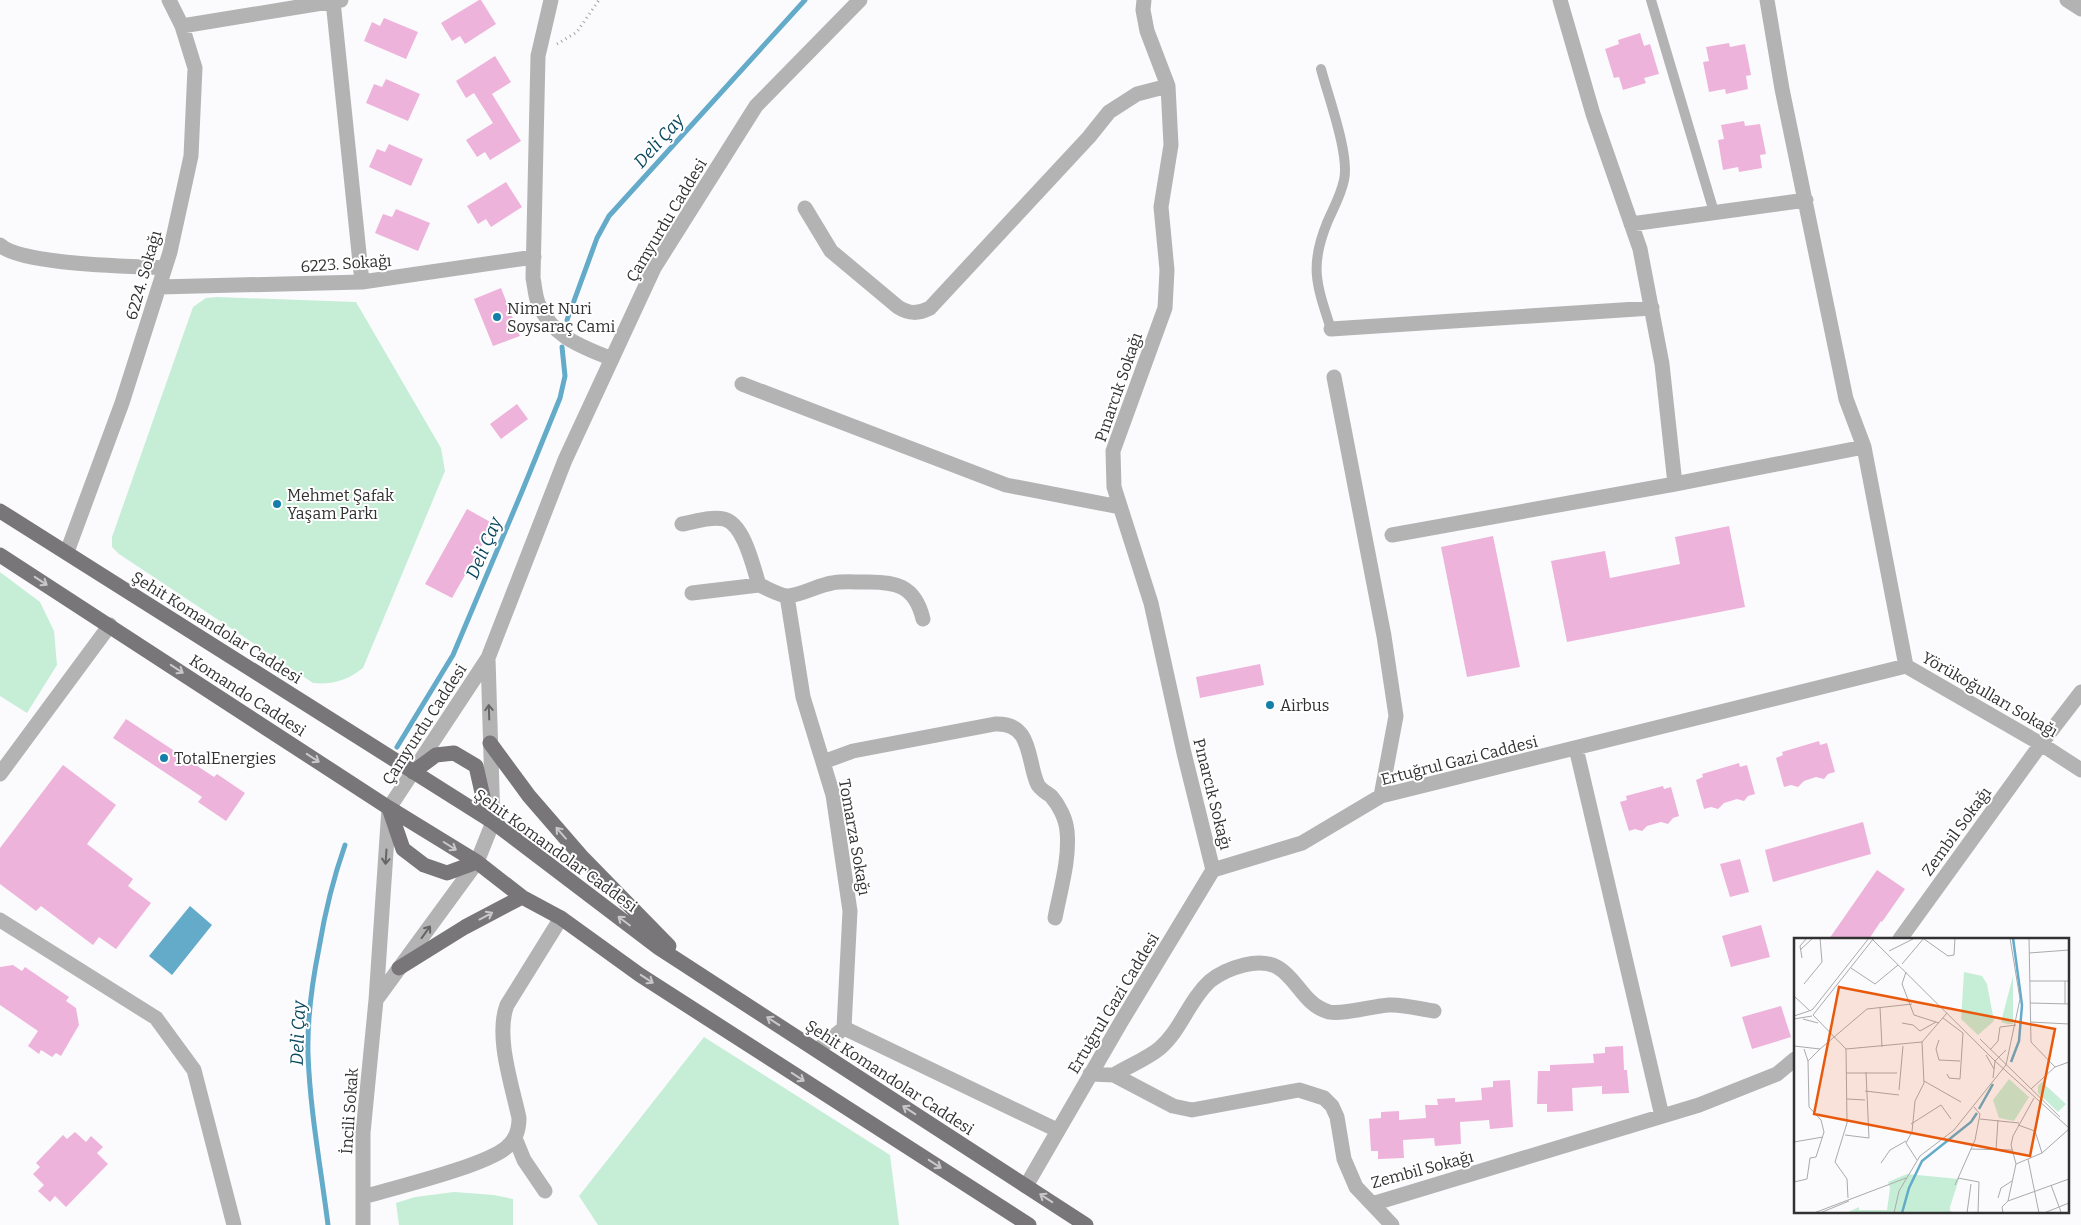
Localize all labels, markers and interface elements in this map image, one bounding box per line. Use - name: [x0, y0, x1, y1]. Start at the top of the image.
- water label: Deli Çay: [629, 109, 689, 172]
- street label: Çamyurdu Caddesi: [622, 155, 711, 285]
- street label: 6224. Sokağı: [122, 228, 165, 322]
- street label: 6223. Sokağı: [300, 251, 392, 276]
- place label: Nimet Nuri Soysaraç Cami: [507, 299, 615, 336]
- marker: Nimet Nuri Soysaraç Cami: [491, 311, 503, 323]
- street label: Pınarcık Sokağı: [1091, 330, 1146, 444]
- place label: Mehmet Şafak Yaşam Parkı: [287, 486, 394, 523]
- marker: Mehmet Şafak Yaşam Parkı: [271, 498, 283, 510]
- water label: Deli Çay: [461, 513, 507, 582]
- street label: Şehit Komandolar Caddesi: [128, 567, 305, 688]
- one-way arrow: [34, 576, 48, 586]
- street label: Yörükoğulları Sokağı: [1918, 648, 2061, 741]
- street label: Komando Caddesi: [186, 651, 310, 740]
- street label: Çamyurdu Caddesi: [378, 660, 471, 788]
- one-way arrow: [170, 665, 184, 675]
- place label: Airbus: [1280, 696, 1329, 715]
- marker: Airbus: [1264, 699, 1276, 711]
- one-way arrow: [485, 704, 494, 720]
- street label: Ertuğrul Gazi Caddesi: [1379, 732, 1540, 789]
- street label: Pınarcık Sokağı: [1189, 736, 1236, 852]
- place label: TotalEnergies: [174, 749, 276, 768]
- marker: TotalEnergies: [158, 752, 170, 764]
- one-way arrow: [306, 754, 320, 764]
- street label: Tomarza Sokağı: [835, 777, 874, 897]
- street label: Zembil Sokağı: [1918, 783, 1995, 879]
- street label: Şehit Komandolar Caddesi: [470, 785, 641, 916]
- one-way arrow: [555, 826, 567, 839]
- one-way arrow: [443, 841, 457, 851]
- one-way arrow: [381, 848, 390, 864]
- one-way arrow: [478, 911, 493, 921]
- one-way arrow: [617, 916, 631, 926]
- one-way arrow: [421, 926, 431, 940]
- street label: Ertuğrul Gazi Caddesi: [1064, 929, 1163, 1077]
- inset map: [1794, 938, 2068, 1212]
- one-way arrow: [640, 974, 654, 985]
- water label: Deli Çay: [286, 999, 310, 1066]
- one-way arrow: [766, 1016, 780, 1027]
- street label: Şehit Komandolar Caddesi: [802, 1016, 978, 1139]
- street label: İncili Sokak: [337, 1067, 362, 1155]
- one-way arrow: [791, 1072, 805, 1082]
- one-way arrow: [903, 1105, 917, 1115]
- street label: Zembil Sokağı: [1369, 1147, 1476, 1192]
- one-way arrow: [928, 1159, 942, 1170]
- one-way arrow: [1039, 1193, 1053, 1203]

